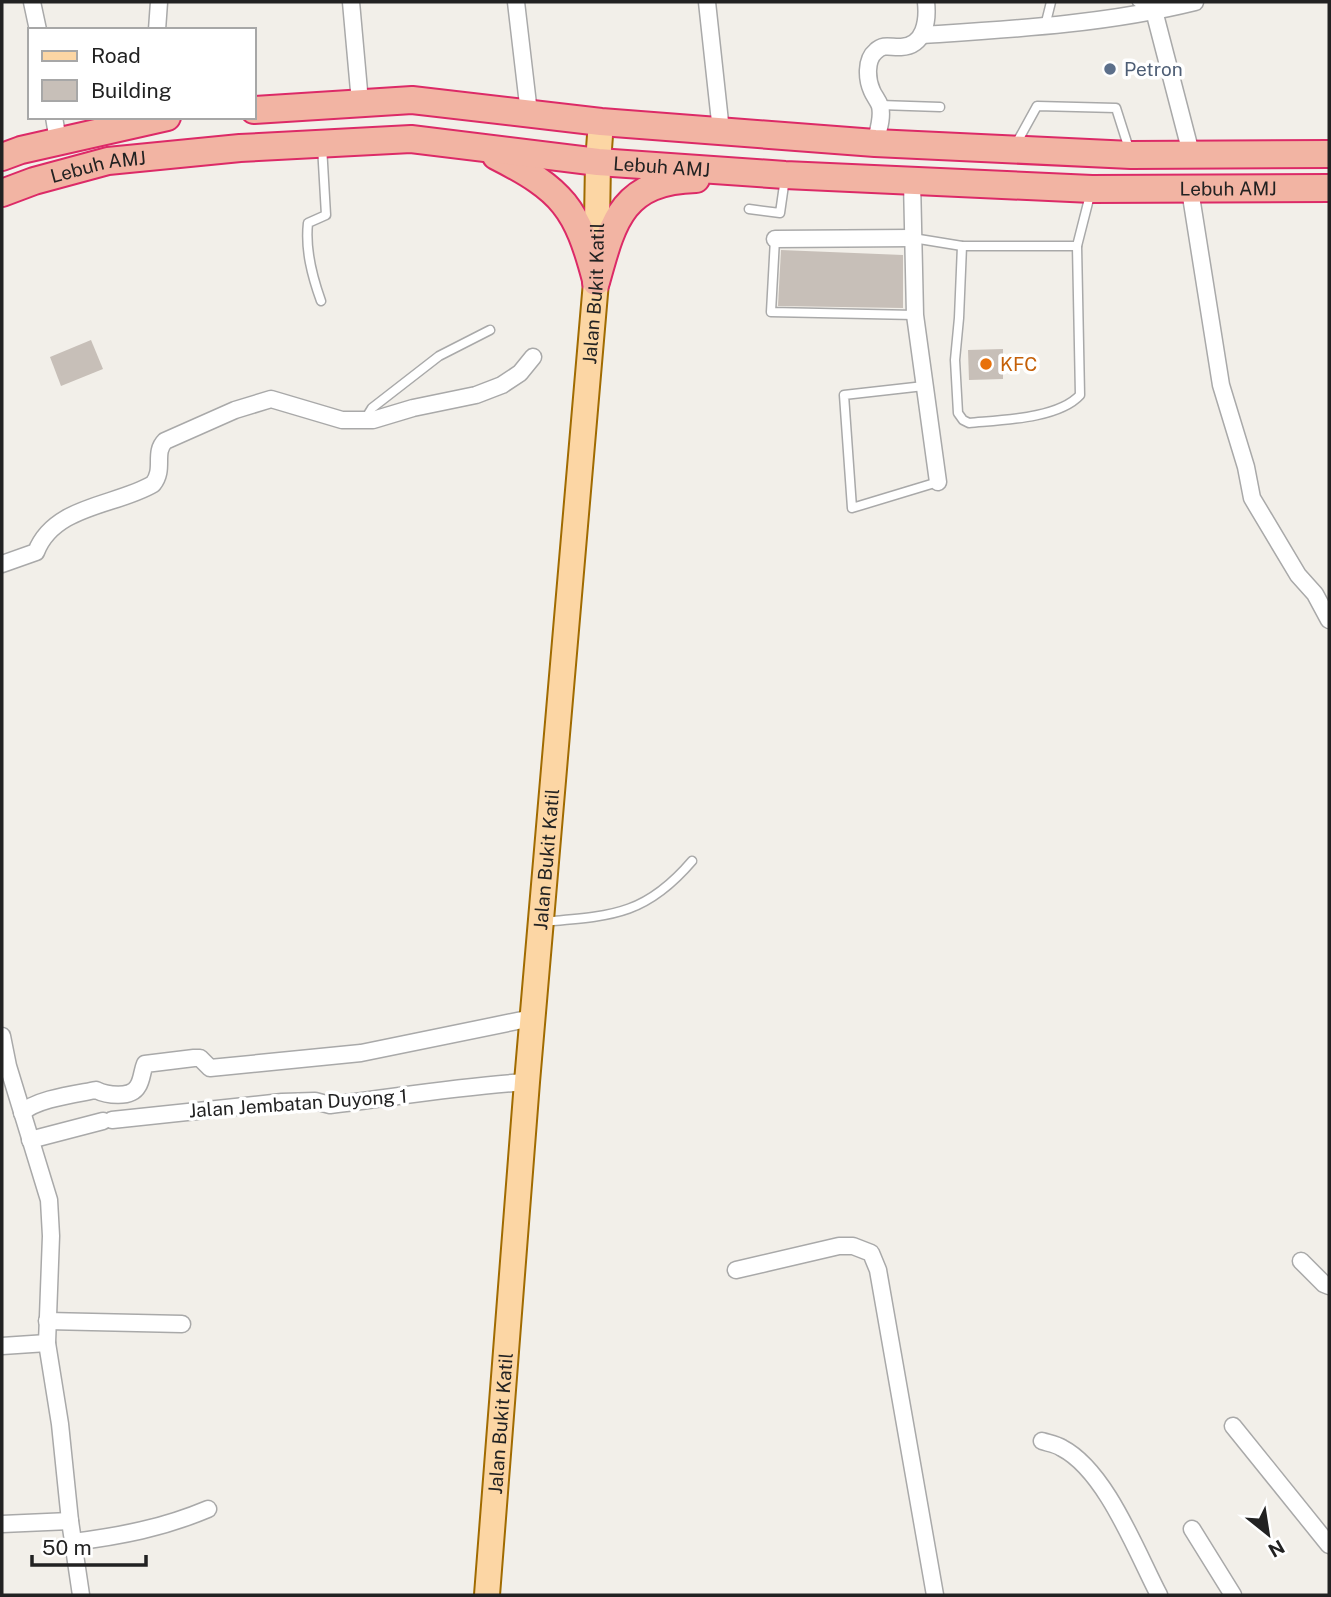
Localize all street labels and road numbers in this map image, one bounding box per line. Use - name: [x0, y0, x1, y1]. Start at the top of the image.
- street label: Lebuh AMJ: [48, 146, 147, 187]
- street label: Lebuh AMJ: [613, 152, 711, 181]
- street label: Lebuh AMJ: [1179, 177, 1277, 200]
- street label: Jalan Bukit Katil: [578, 222, 608, 365]
- street label: Jalan Bukit Katil: [529, 788, 563, 931]
- street label: Jalan Jembatan Duyong 1: [188, 1084, 408, 1122]
- street label: Jalan Bukit Katil: [484, 1352, 517, 1495]

